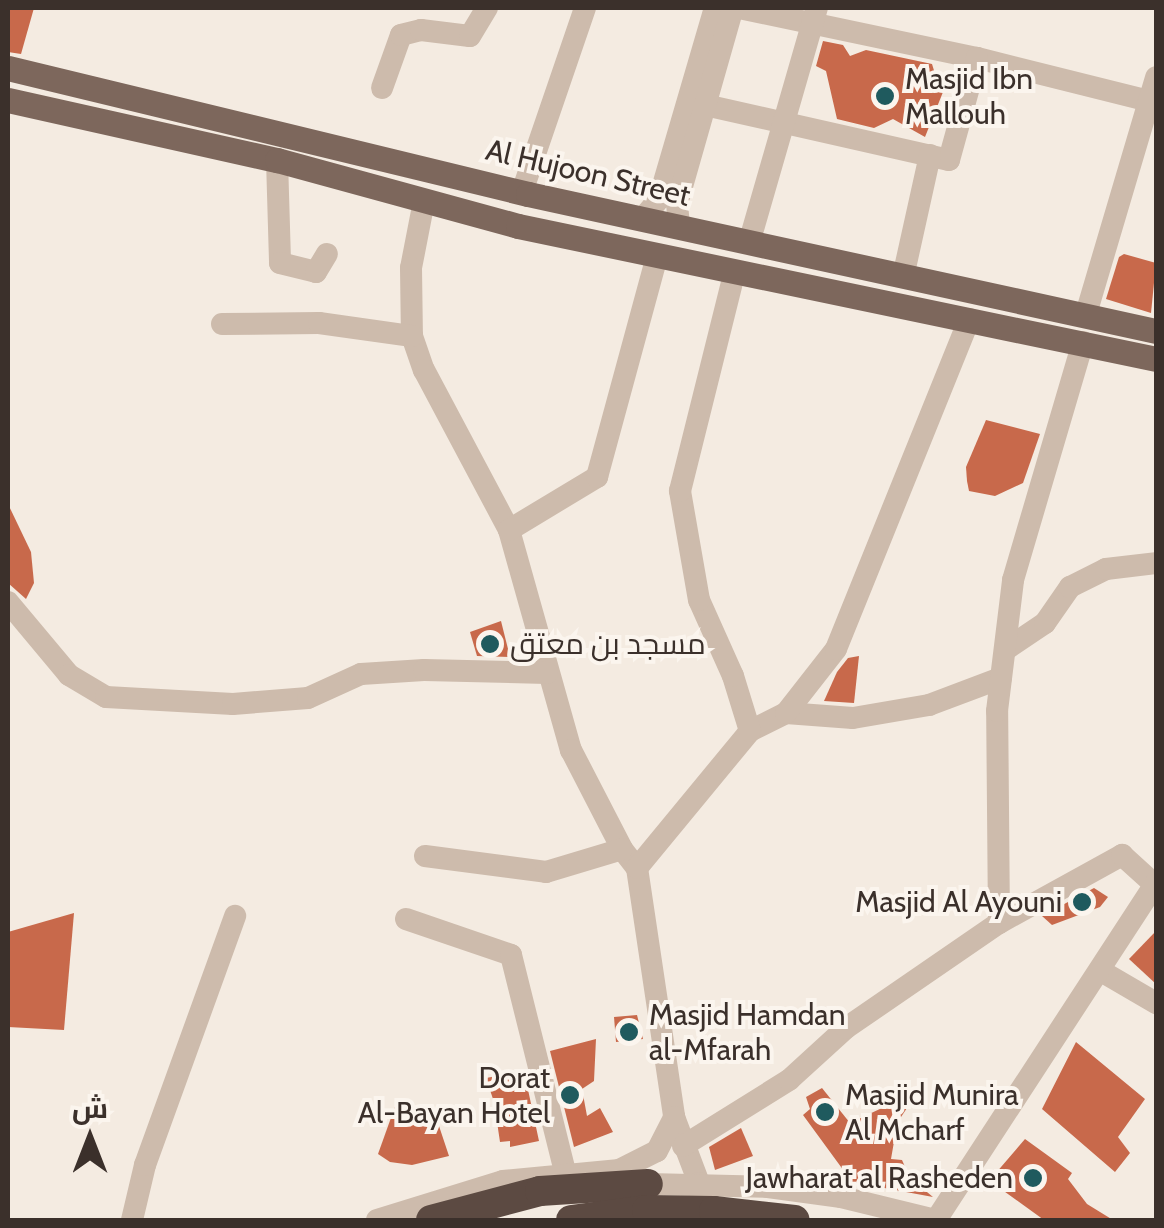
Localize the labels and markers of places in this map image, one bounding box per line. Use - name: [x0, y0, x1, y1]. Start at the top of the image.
- place label: Masjid Ibn Mallouh: [905, 61, 1033, 132]
- marker: Masjid Ibn Mallouh: [874, 85, 896, 107]
- place label: مسجد بن معتق: [510, 626, 706, 662]
- marker: مسجد بن معتق: [479, 633, 501, 655]
- place label: Masjid Al Ayouni: [855, 884, 1062, 920]
- marker: Masjid Al Ayouni: [1071, 891, 1093, 913]
- place label: Masjid Hamdan al-Mfarah: [649, 997, 846, 1068]
- marker: Masjid Hamdan al-Mfarah: [618, 1021, 640, 1043]
- place label: Dorat Al-Bayan Hotel: [358, 1060, 550, 1130]
- place label: Masjid Munira Al Mcharf: [845, 1077, 1019, 1148]
- marker: Dorat Al-Bayan Hotel: [559, 1084, 581, 1106]
- marker: Masjid Munira Al Mcharf: [814, 1101, 836, 1123]
- place label: Jawharat al Rasheden: [746, 1160, 1013, 1196]
- marker: Jawharat al Rasheden: [1022, 1167, 1044, 1189]

